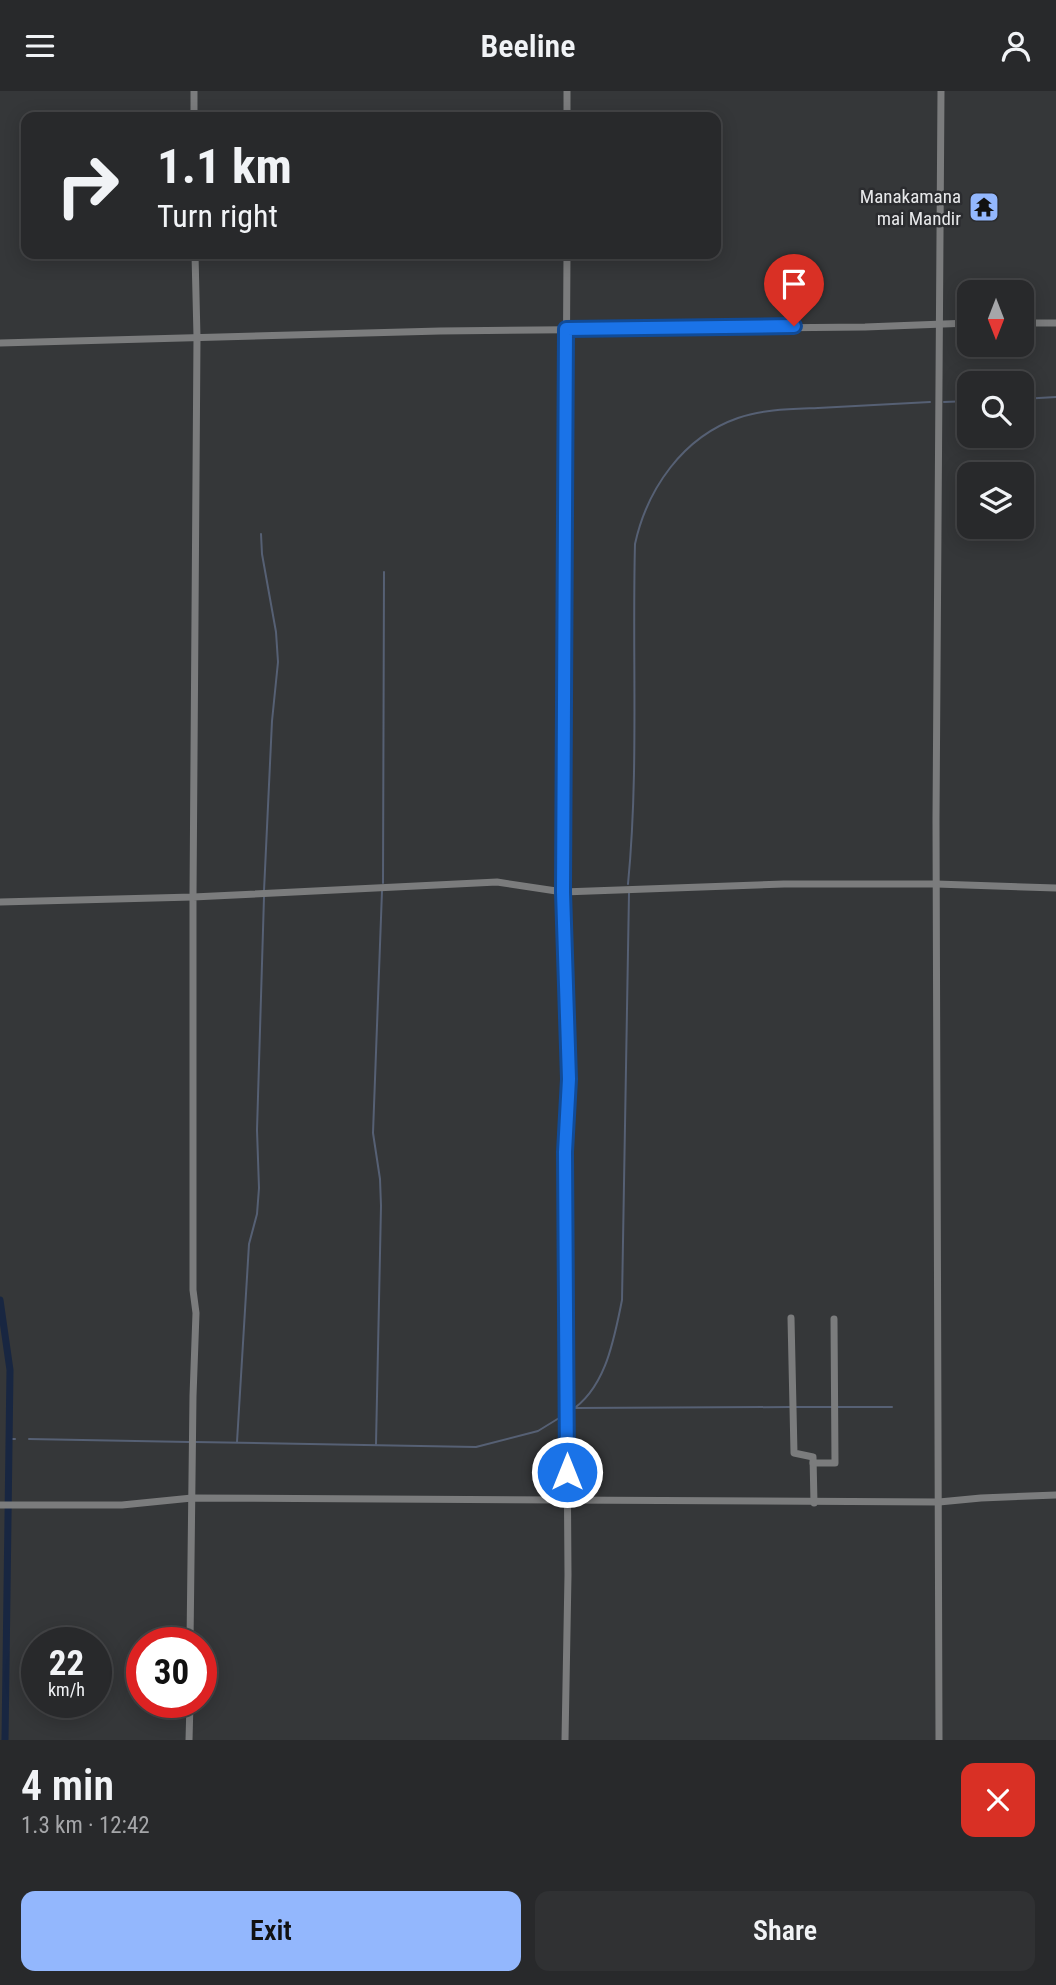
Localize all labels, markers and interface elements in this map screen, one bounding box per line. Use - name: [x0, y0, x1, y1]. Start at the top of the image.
- icon: menu: [21, 27, 59, 65]
- text: Beeline: [480, 27, 576, 65]
- icon: person: [997, 27, 1035, 65]
- text: 1.1 km: [157, 138, 292, 195]
- icon: right: [42, 140, 133, 231]
- place label: Manakamana mai Mandir: [860, 185, 961, 230]
- temple icon: Manakamana mai Mandir: [967, 190, 1001, 224]
- text: Turn right: [157, 197, 278, 235]
- pin: [764, 254, 824, 326]
- icon: arrive: [775, 265, 813, 303]
- north arrow: [957, 280, 1034, 357]
- map controls: [957, 280, 1034, 539]
- button: search: [957, 371, 1034, 448]
- button: layers: [957, 462, 1034, 539]
- position arrow: [530, 1435, 604, 1509]
- speed limit sign: 30: [126, 1627, 217, 1718]
- text: 22: [49, 1643, 84, 1684]
- text: km/h: [48, 1679, 85, 1700]
- text: 4 min: [21, 1761, 114, 1810]
- button: close: [961, 1763, 1035, 1837]
- text: 1.3 km · 12:42: [21, 1812, 150, 1839]
- button: Exit: [21, 1891, 521, 1971]
- button: Share: [535, 1891, 1035, 1971]

